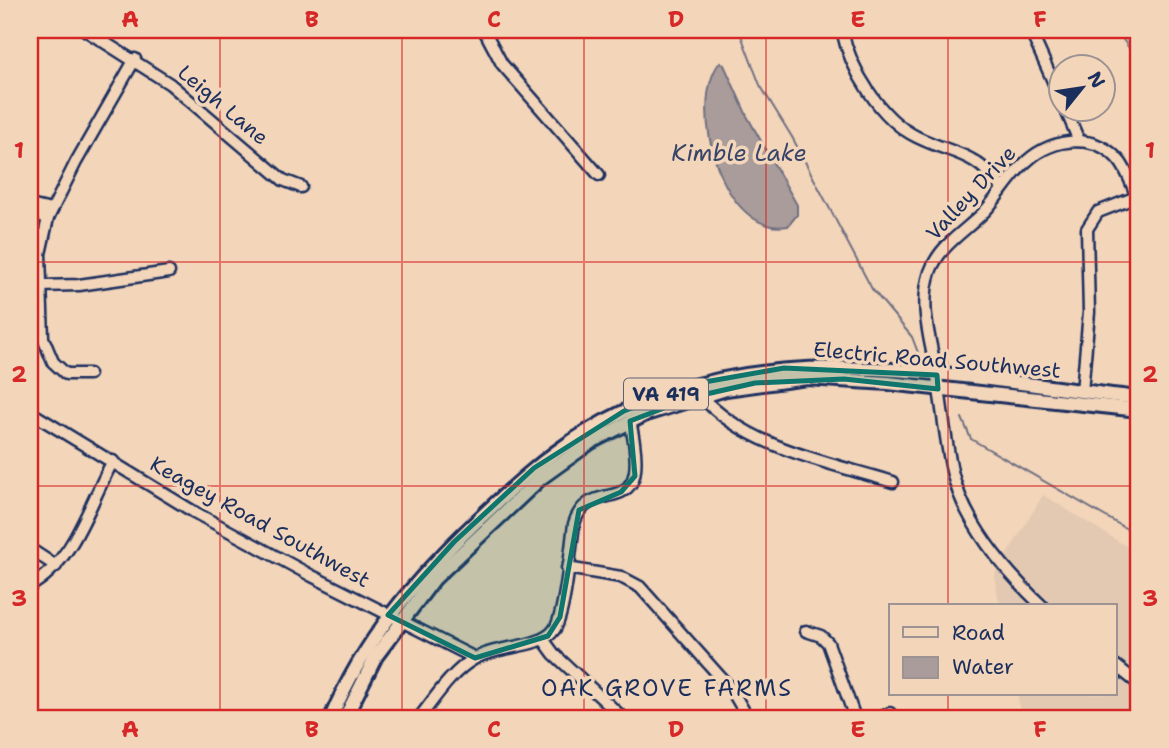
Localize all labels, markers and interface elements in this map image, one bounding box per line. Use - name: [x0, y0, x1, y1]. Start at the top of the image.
- text: A: [121, 4, 139, 34]
- text: B: [305, 4, 319, 34]
- text: C: [487, 4, 501, 34]
- text: D: [668, 4, 684, 34]
- text: E: [850, 4, 866, 34]
- text: F: [1033, 4, 1047, 34]
- north arrow: [1046, 52, 1116, 122]
- street label: Leigh Lane: [172, 59, 274, 151]
- text: N: [1082, 67, 1111, 93]
- text: 1: [14, 135, 24, 165]
- text: 1: [1145, 135, 1155, 165]
- water label: Kimble Lake: [671, 138, 807, 168]
- street label: Valley Drive: [920, 140, 1022, 246]
- street label: Electric Road Southwest: [812, 335, 1062, 385]
- text: 2: [11, 359, 27, 389]
- text: 2: [1142, 359, 1158, 389]
- road number: VA 419: [624, 378, 708, 410]
- street label: Keagey Road Southwest: [145, 450, 375, 594]
- text: 3: [11, 583, 27, 613]
- text: 3: [1142, 583, 1158, 613]
- legend: [889, 604, 1116, 696]
- text: Road: [952, 619, 1005, 647]
- text: Water: [952, 653, 1014, 681]
- district label: OAK GROVE FARMS: [541, 673, 793, 703]
- text: A: [121, 714, 139, 744]
- text: B: [305, 714, 319, 744]
- text: C: [487, 714, 501, 744]
- text: D: [668, 714, 684, 744]
- text: E: [850, 714, 866, 744]
- text: F: [1033, 714, 1047, 744]

